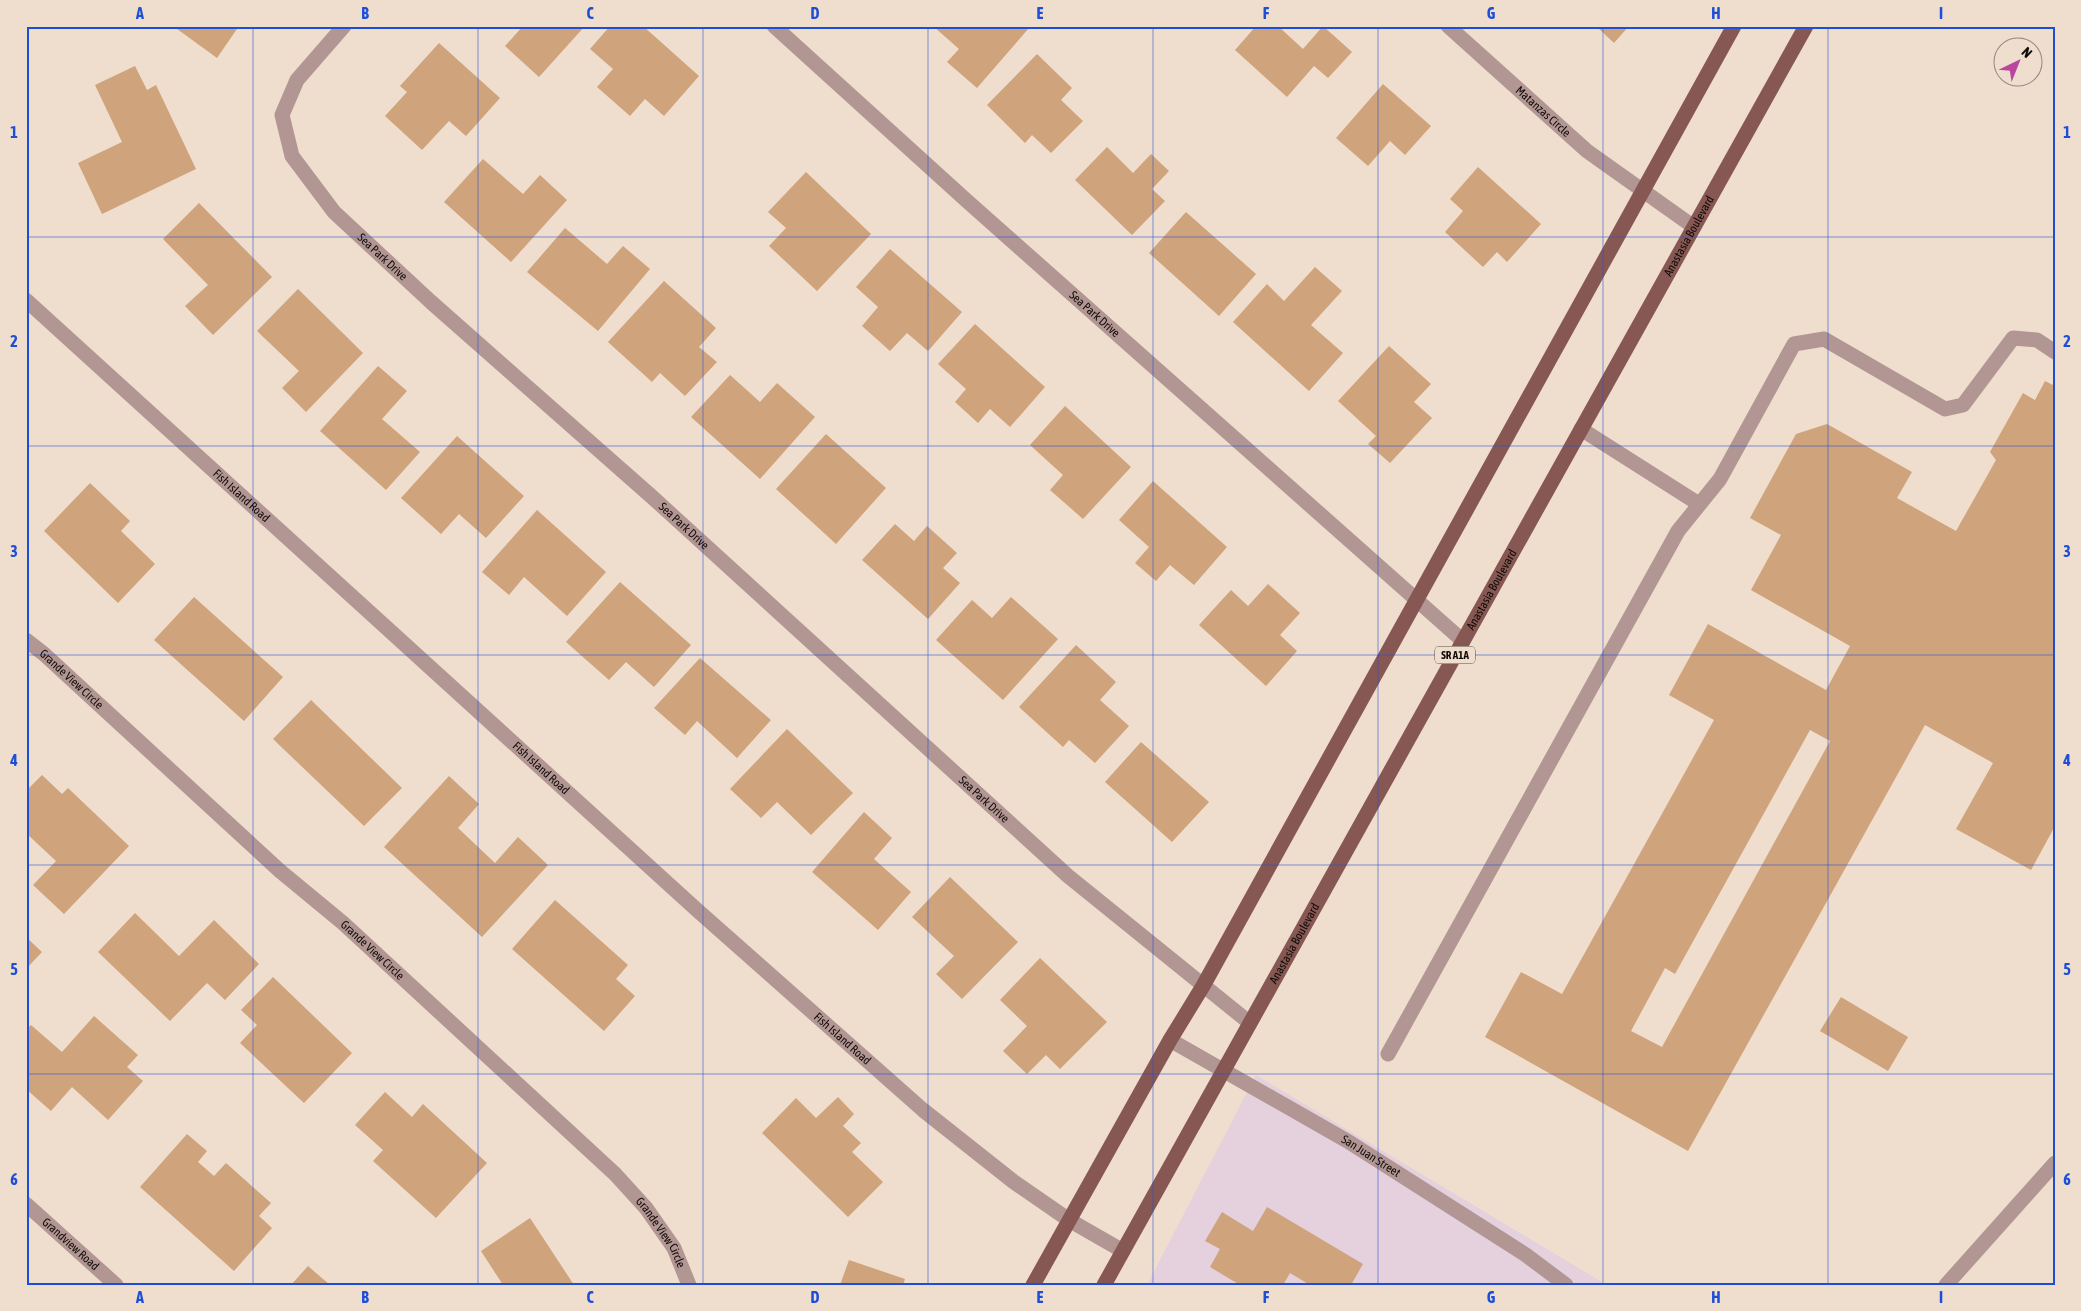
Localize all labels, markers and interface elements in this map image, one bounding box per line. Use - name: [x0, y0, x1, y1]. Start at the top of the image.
- text: A: [135, 4, 144, 22]
- text: B: [361, 4, 369, 22]
- text: C: [586, 4, 594, 22]
- text: D: [811, 4, 820, 22]
- text: E: [1037, 4, 1044, 22]
- text: F: [1263, 4, 1270, 22]
- text: G: [1487, 4, 1496, 22]
- text: H: [1711, 4, 1721, 22]
- text: I: [1939, 4, 1943, 22]
- north arrow: [1994, 38, 2044, 88]
- text: N: [2018, 44, 2035, 61]
- street label: Matanzas Circle: [1513, 83, 1574, 140]
- text: 1: [10, 123, 18, 141]
- text: 1: [2063, 123, 2071, 141]
- street label: Anastasia Boulevard: [1661, 193, 1717, 279]
- street label: Sea Park Drive: [355, 230, 410, 283]
- street label: Sea Park Drive: [1066, 288, 1123, 340]
- text: 2: [10, 332, 18, 350]
- text: 2: [2063, 332, 2071, 350]
- street label: Fish Island Road: [210, 466, 273, 525]
- street label: Sea Park Drive: [656, 500, 712, 552]
- text: 3: [10, 542, 18, 560]
- text: 3: [2063, 542, 2071, 560]
- street label: Anastasia Boulevard: [1464, 547, 1520, 633]
- street label: Grande View Circle: [37, 646, 106, 712]
- road number: SR A1A: [1435, 646, 1475, 664]
- street label: Fish Island Road: [510, 739, 572, 797]
- text: 4: [9, 751, 18, 769]
- text: 4: [2062, 751, 2071, 769]
- street label: Sea Park Drive: [956, 773, 1012, 826]
- street label: Anastasia Boulevard: [1266, 901, 1322, 986]
- street label: Grande View Circle: [338, 917, 407, 983]
- text: 5: [10, 960, 18, 978]
- text: 5: [2063, 960, 2071, 978]
- street label: Fish Island Road: [811, 1010, 874, 1068]
- street label: San Juan Street: [1339, 1132, 1403, 1180]
- text: 6: [10, 1170, 18, 1188]
- text: 6: [2063, 1170, 2071, 1188]
- street label: Grande View Circle: [633, 1194, 688, 1270]
- street label: Grandview Road: [39, 1215, 102, 1273]
- text: A: [135, 1288, 144, 1306]
- text: B: [361, 1288, 369, 1306]
- text: C: [586, 1288, 594, 1306]
- text: D: [811, 1288, 820, 1306]
- text: E: [1037, 1288, 1044, 1306]
- text: F: [1263, 1288, 1270, 1306]
- text: G: [1487, 1288, 1496, 1306]
- text: H: [1711, 1288, 1721, 1306]
- text: I: [1939, 1288, 1943, 1306]

